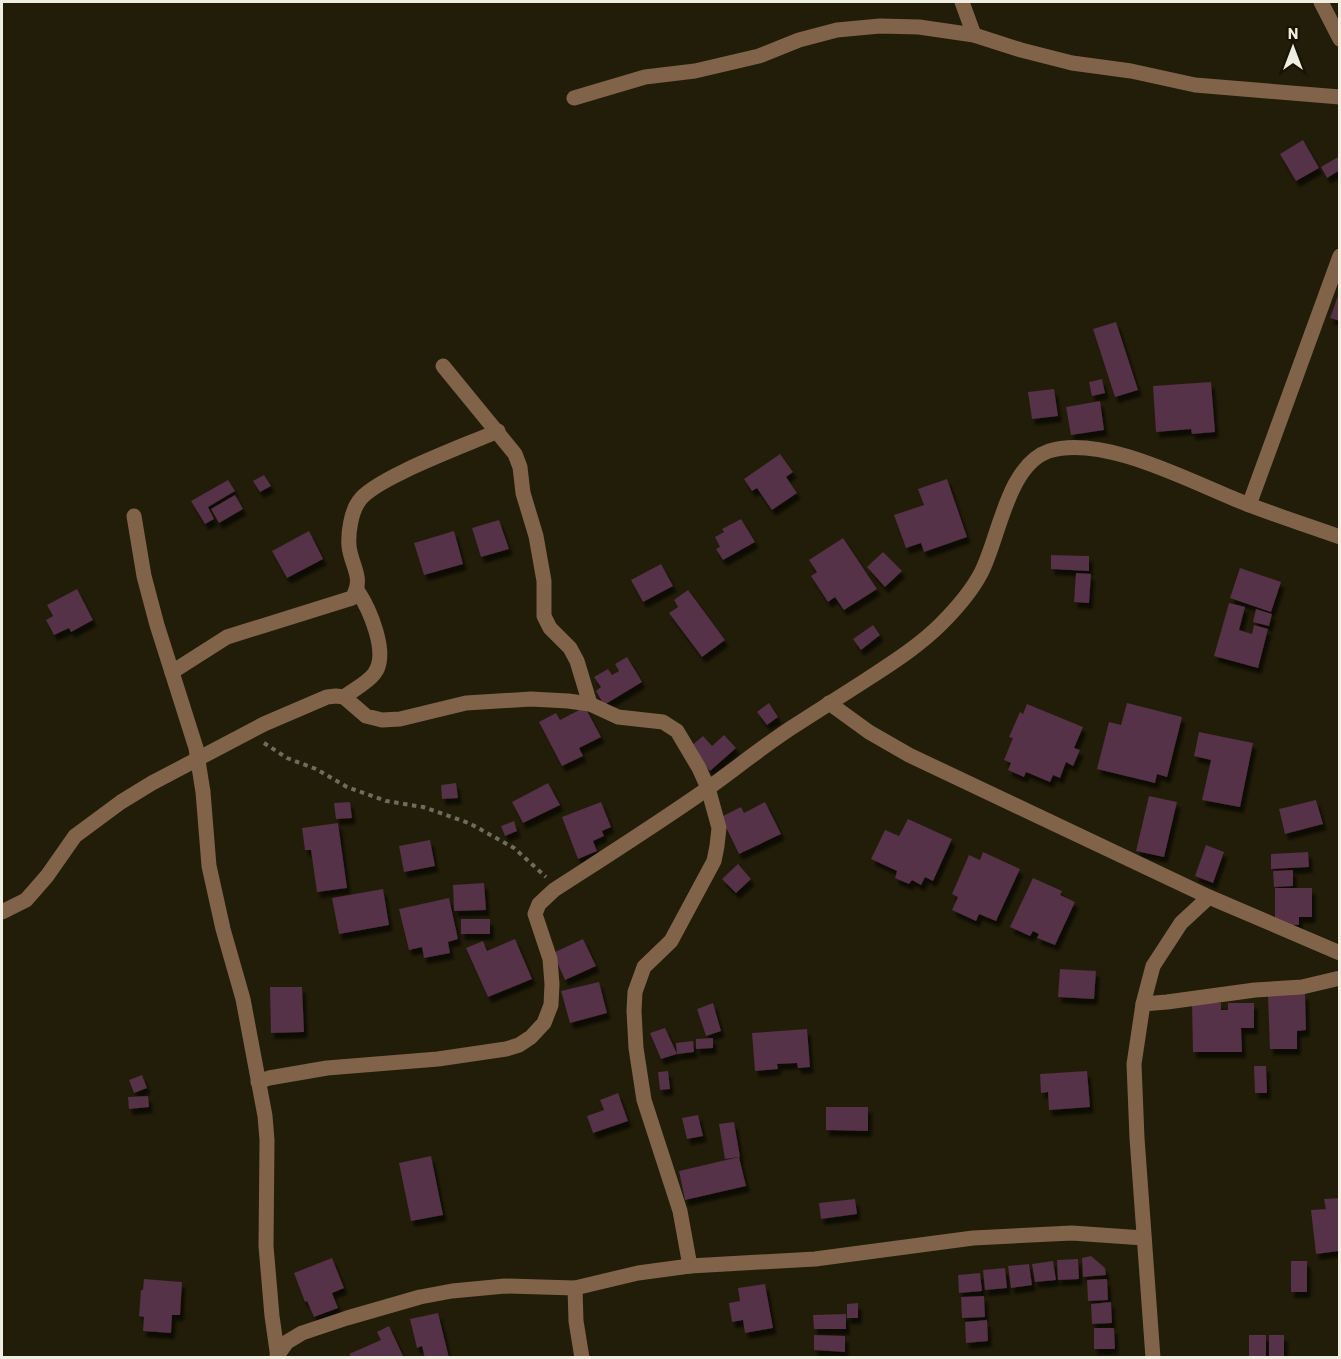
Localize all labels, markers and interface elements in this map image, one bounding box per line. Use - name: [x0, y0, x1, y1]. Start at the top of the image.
- north arrow: [1263, 18, 1323, 78]
- text: N: [1288, 23, 1298, 42]

